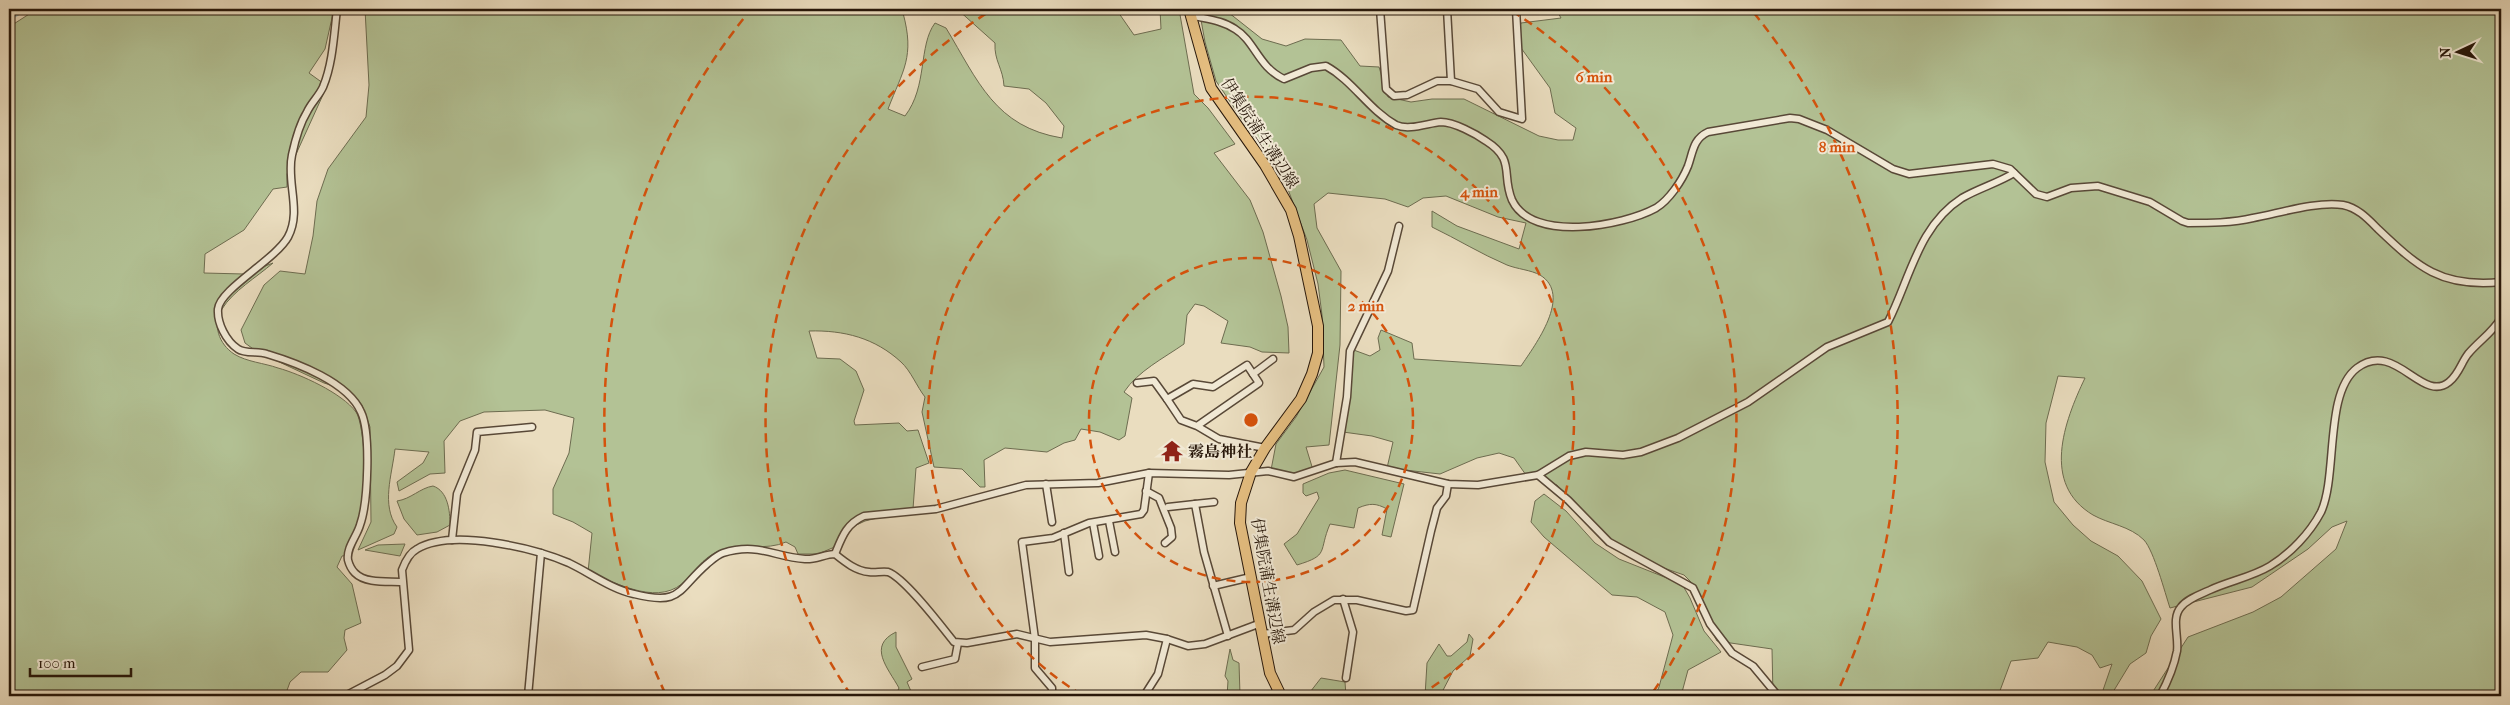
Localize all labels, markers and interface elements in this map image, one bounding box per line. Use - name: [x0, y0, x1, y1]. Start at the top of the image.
- north arrow: [2432, 28, 2482, 78]
- text: N: [2437, 47, 2454, 59]
- text: 6 min: [1576, 68, 1613, 86]
- street label: 伊集院蒲生溝辺線: [1217, 74, 1303, 192]
- text: 8 min: [1819, 138, 1855, 156]
- text: 4 min: [1459, 183, 1498, 201]
- text: 2 min: [1348, 297, 1385, 315]
- centre of rings: [1242, 411, 1260, 429]
- temple icon: 霧島神社: [1159, 438, 1185, 464]
- place label: 霧島神社: [1188, 442, 1252, 461]
- street label: 伊集院蒲生溝辺線: [1248, 516, 1288, 646]
- scale bar: [30, 645, 131, 677]
- text: 100 m: [38, 654, 76, 672]

